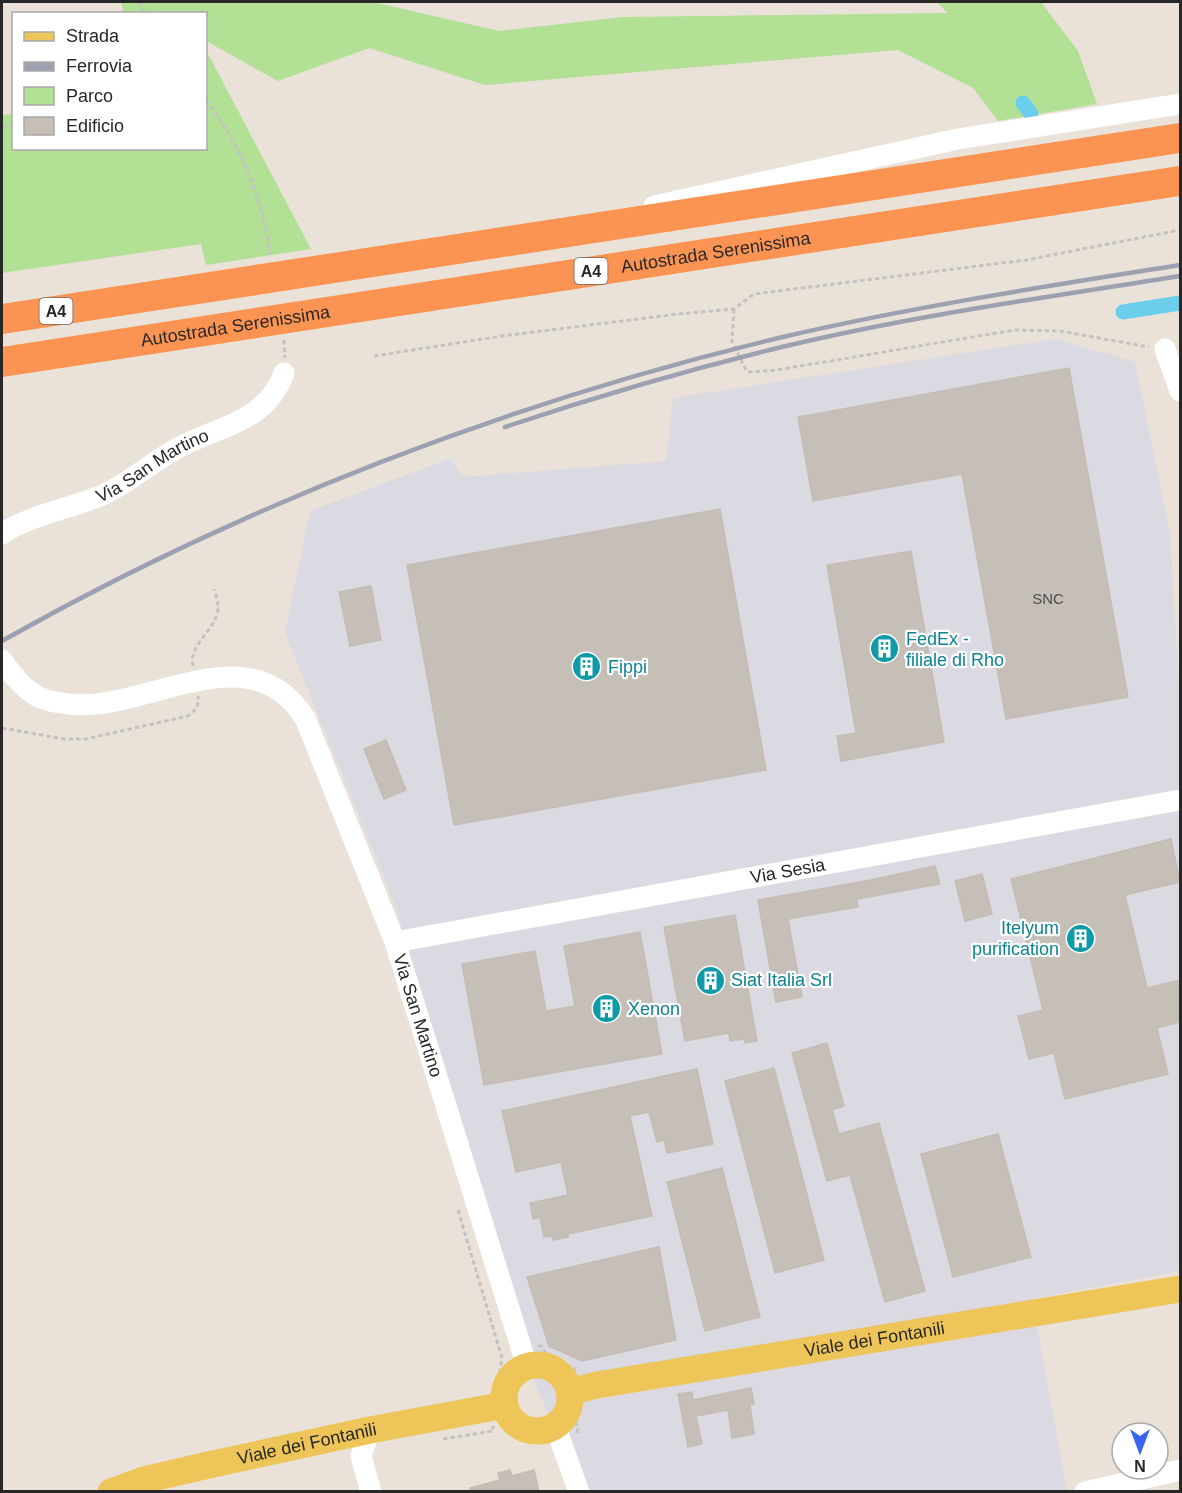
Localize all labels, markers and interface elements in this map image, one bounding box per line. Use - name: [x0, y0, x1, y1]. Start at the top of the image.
- legend: [12, 12, 207, 150]
- text: Strada: [66, 26, 120, 46]
- text: Ferrovia: [66, 56, 133, 76]
- text: Parco: [66, 86, 113, 106]
- text: Edificio: [66, 116, 124, 136]
- street label: Autostrada Serenissima: [620, 228, 813, 277]
- road number: A4: [574, 258, 608, 284]
- road number: A4: [40, 298, 72, 324]
- street label: Autostrada Serenissima: [139, 302, 332, 351]
- street label: Via San Martino: [93, 425, 212, 507]
- house number: SNC: [1032, 590, 1064, 607]
- place label: FedEx - filiale di Rho: [906, 629, 1004, 670]
- building icon: FedEx - filiale di Rho: [869, 633, 901, 665]
- building icon: Fippi: [571, 651, 603, 683]
- place label: Fippi: [608, 657, 647, 677]
- street label: Via Sesia: [749, 854, 828, 888]
- place label: Itelyum purification: [972, 918, 1059, 959]
- building icon: Itelyum purification: [1064, 922, 1096, 954]
- street label: Via San Martino: [389, 951, 446, 1079]
- building icon: Siat Italia Srl: [694, 964, 726, 996]
- place label: Siat Italia Srl: [731, 970, 832, 990]
- building icon: Xenon: [591, 993, 623, 1025]
- place label: Xenon: [628, 999, 680, 1019]
- street label: Viale dei Fontanili: [803, 1318, 946, 1361]
- street label: Viale dei Fontanili: [235, 1419, 378, 1468]
- north arrow: [1110, 1421, 1170, 1481]
- text: N: [1134, 1457, 1146, 1474]

